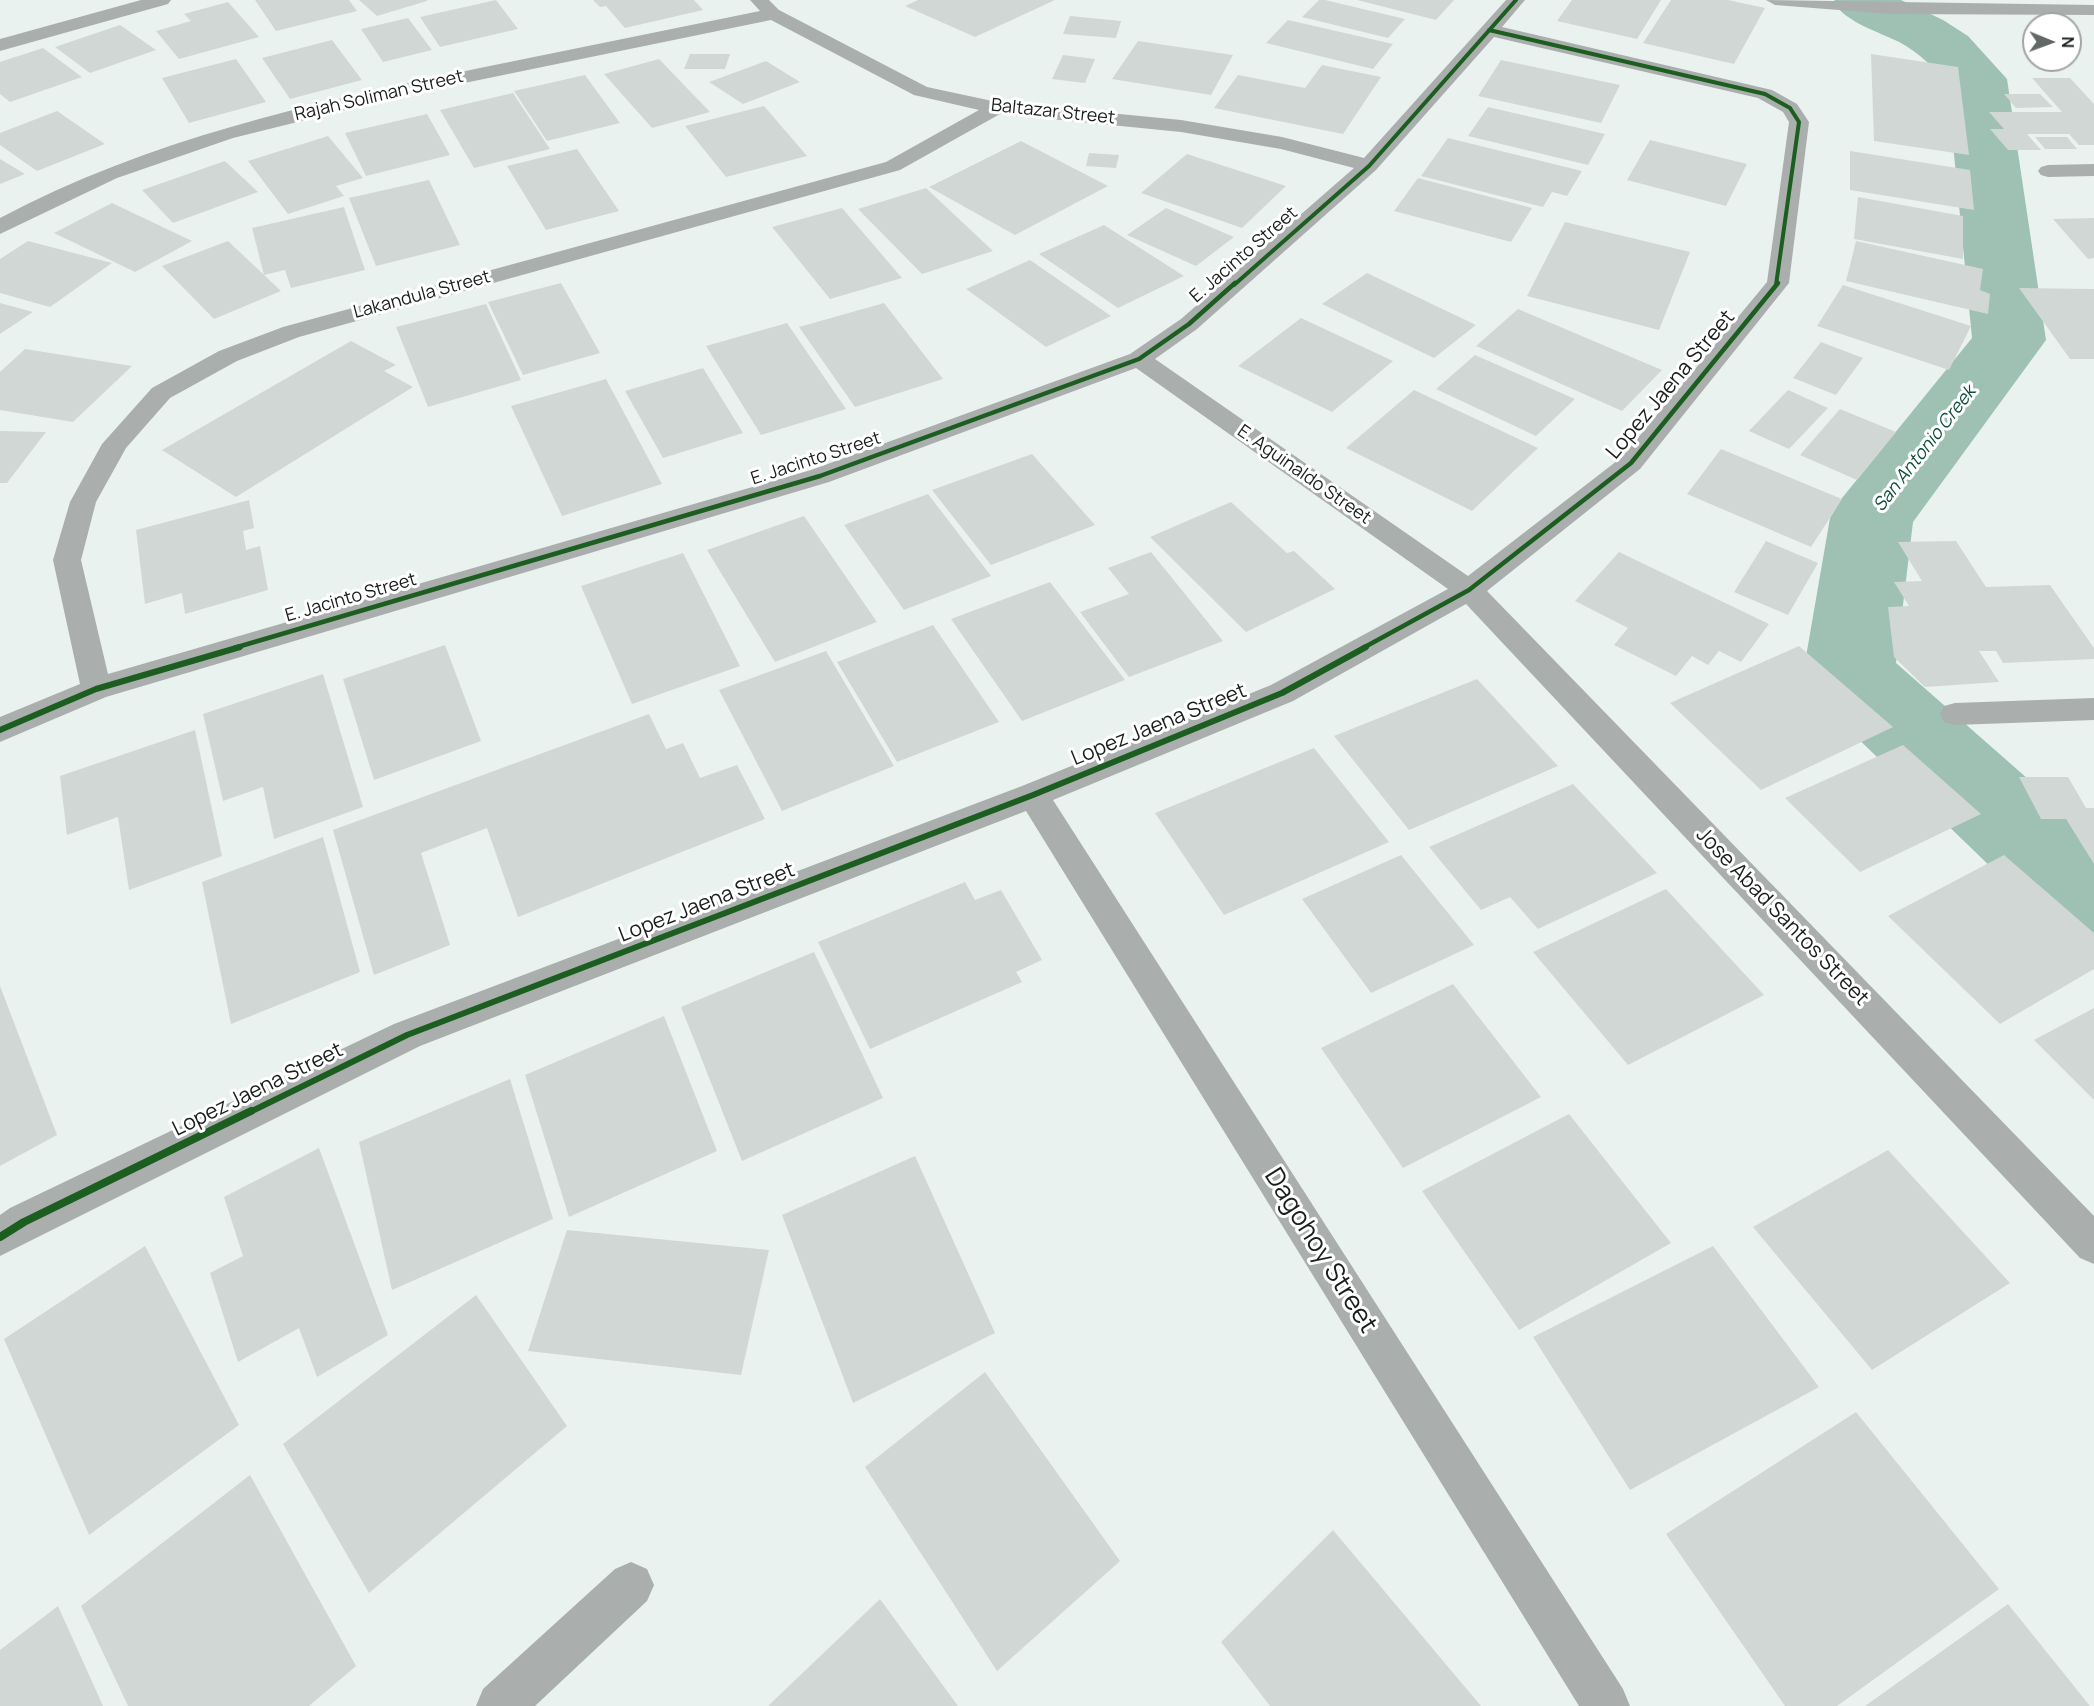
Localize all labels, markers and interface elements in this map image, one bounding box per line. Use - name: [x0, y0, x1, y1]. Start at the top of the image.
- north arrow: [2022, 12, 2082, 72]
- text: N: [2057, 36, 2079, 48]
- street label: Rajah Soliman Street: [292, 66, 466, 126]
- street label: Baltazar Street: [990, 95, 1116, 129]
- street label: E. Jacinto Street: [1186, 202, 1302, 308]
- street label: Lakandula Street: [351, 266, 493, 324]
- street label: Lopez Jaena Street: [1601, 305, 1741, 465]
- water label: San Antonio Creek: [1869, 382, 1981, 516]
- street label: E. Aguinaldo Street: [1233, 421, 1375, 529]
- street label: E. Jacinto Street: [748, 428, 884, 490]
- street label: E. Jacinto Street: [283, 569, 419, 627]
- street label: Lopez Jaena Street: [1068, 678, 1250, 772]
- street label: Jose Abad Santos Street: [1690, 823, 1874, 1011]
- street label: Lopez Jaena Street: [615, 858, 799, 948]
- street label: Lopez Jaena Street: [169, 1038, 347, 1142]
- street label: Dagohoy Street: [1257, 1163, 1383, 1339]

